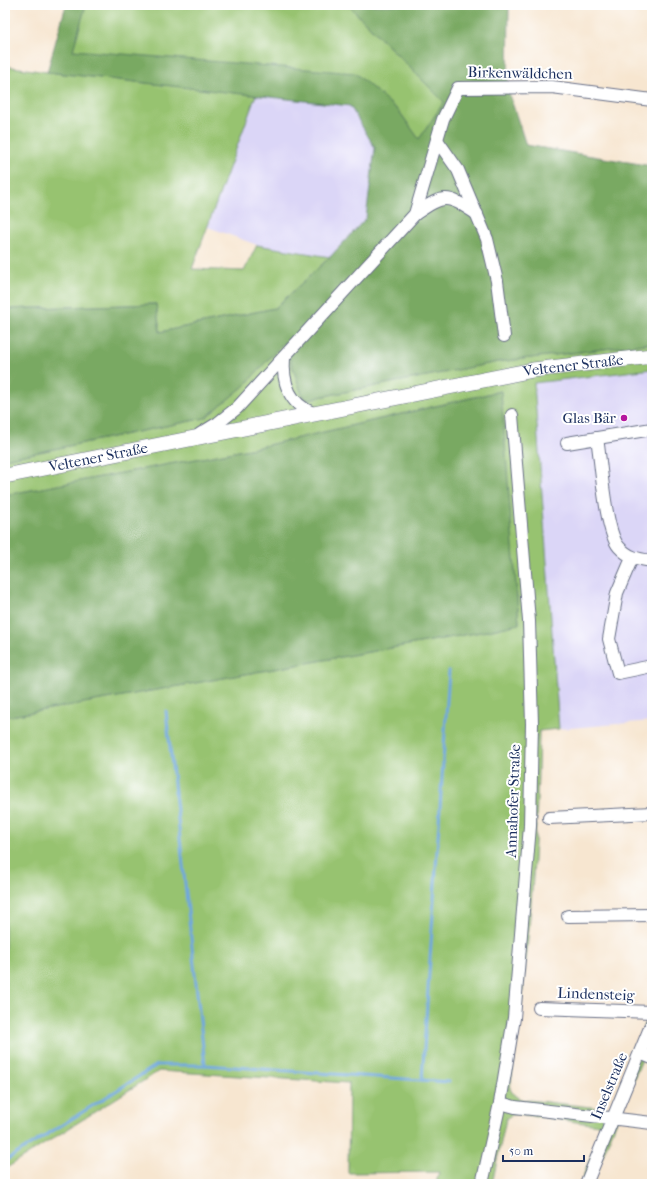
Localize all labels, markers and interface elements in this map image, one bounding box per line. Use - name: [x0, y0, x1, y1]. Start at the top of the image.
- street label: Birkenwäldchen: [467, 63, 573, 83]
- street label: Veltener Straße: [520, 350, 625, 381]
- place label: Glas Bär: [562, 409, 617, 427]
- marker: Glas Bär: [619, 413, 629, 423]
- street label: Veltener Straße: [46, 438, 150, 476]
- street label: Annahofer Straße: [502, 743, 524, 859]
- street label: Lindensteig: [557, 984, 636, 1004]
- street label: Inselstraße: [587, 1049, 631, 1122]
- scale bar: [503, 1137, 584, 1163]
- text: 50 m: [509, 1144, 533, 1158]

